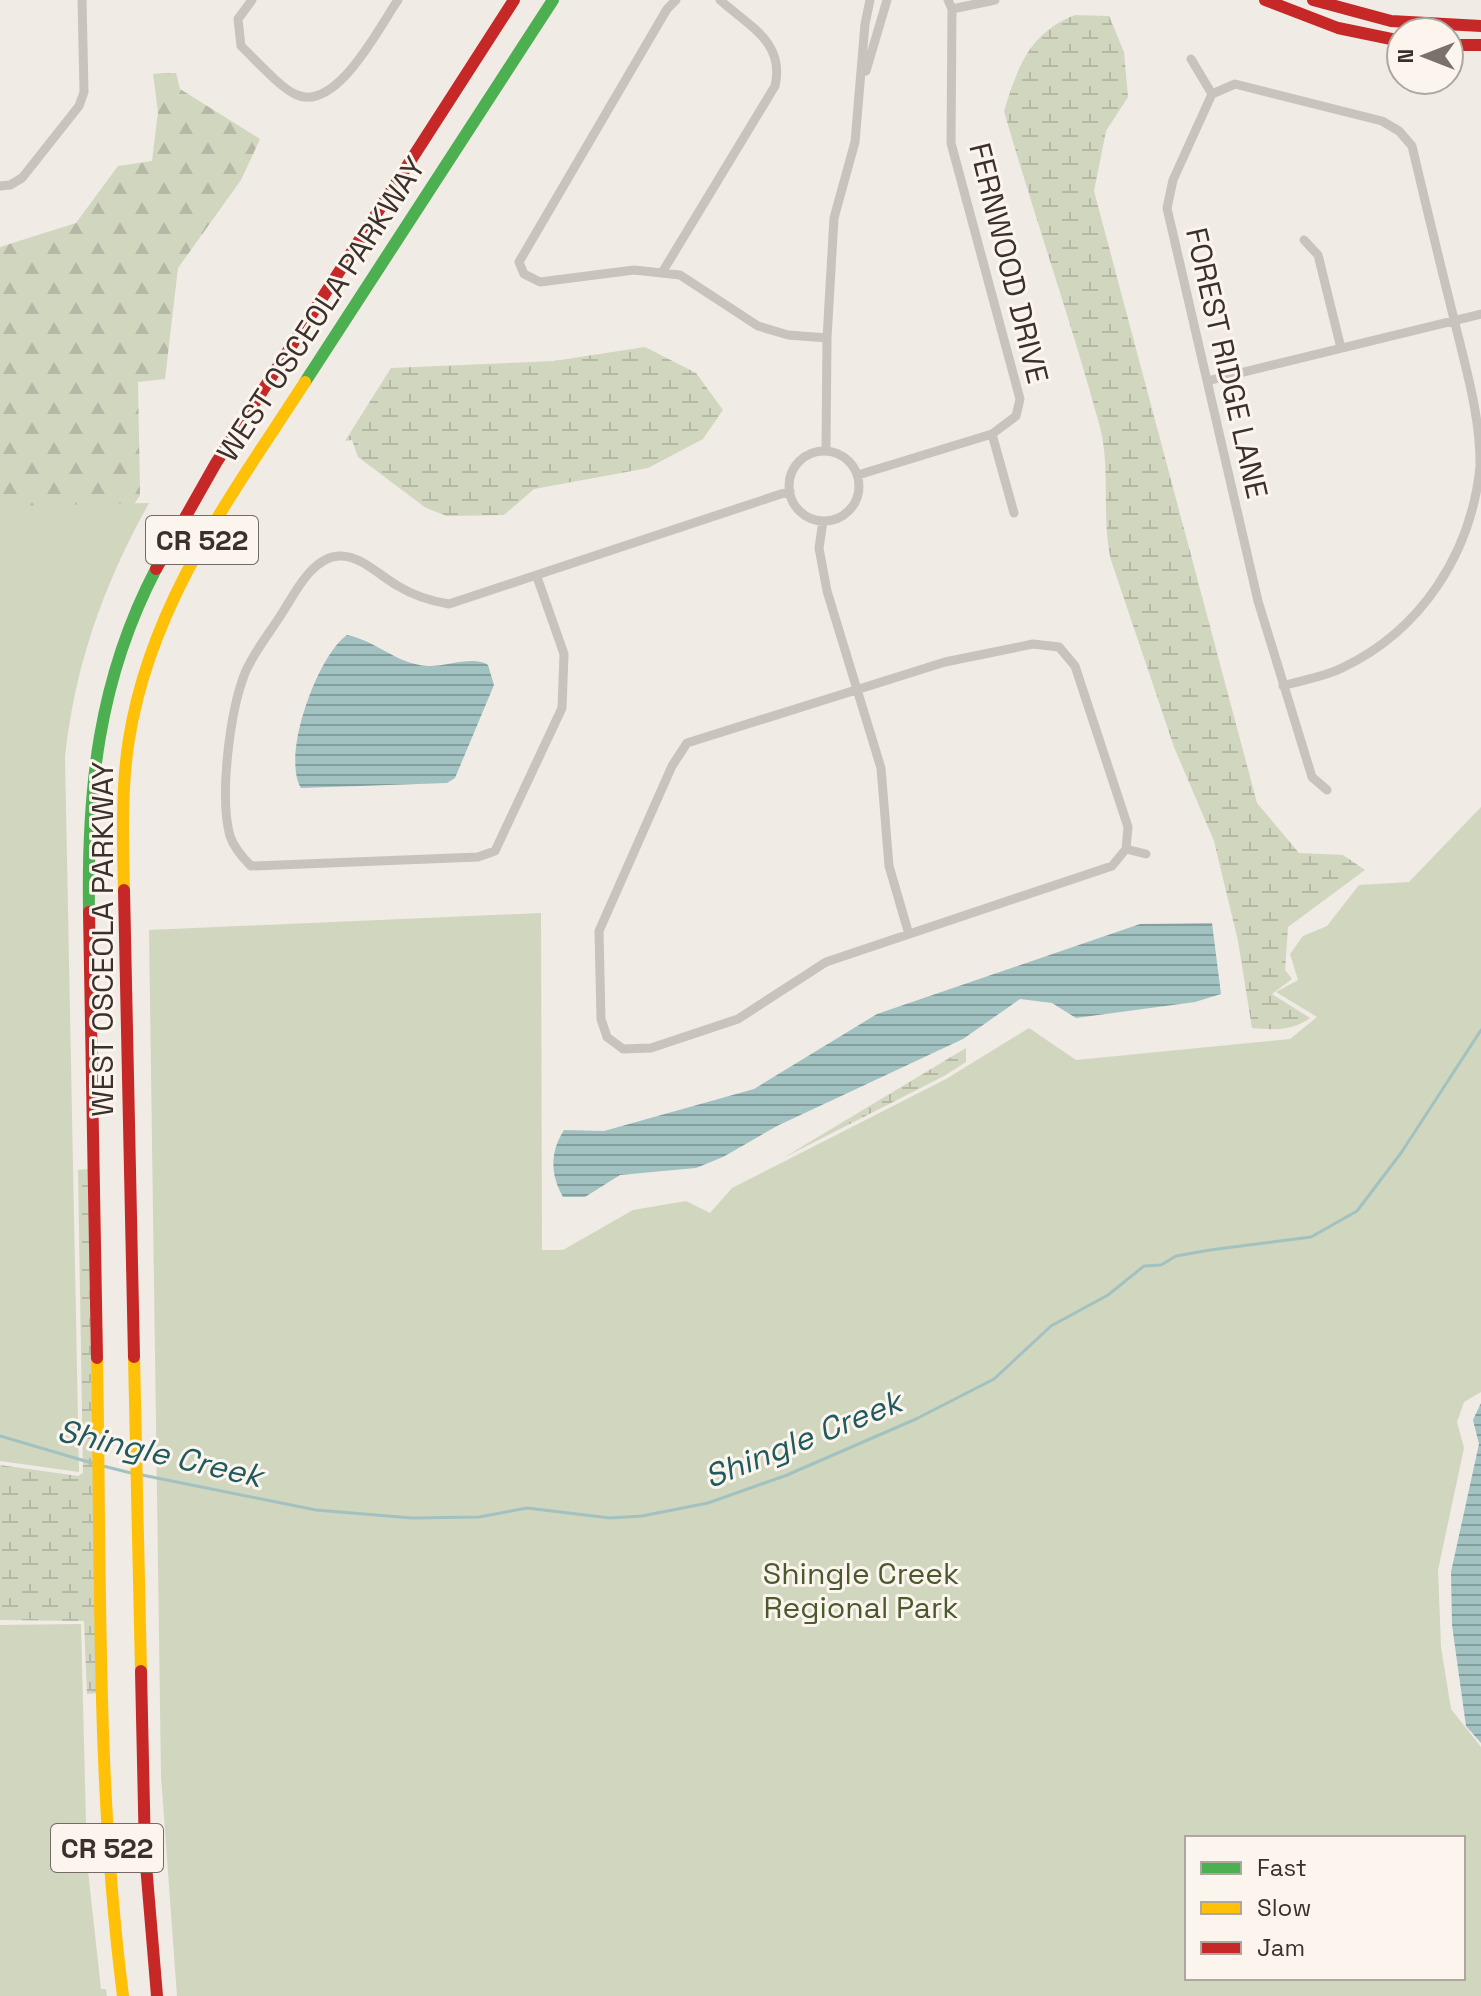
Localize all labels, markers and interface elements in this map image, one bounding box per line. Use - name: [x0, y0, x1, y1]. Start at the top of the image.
- north arrow: [1385, 16, 1465, 96]
- text: N: [1391, 49, 1419, 63]
- street label: FERNWOOD DRIVE: [960, 139, 1058, 387]
- street label: WEST OSCEOLA PARKWAY: [208, 149, 434, 469]
- street label: FOREST RIDGE LANE: [1177, 224, 1277, 502]
- road number: CR 522: [146, 516, 258, 564]
- street label: WEST OSCEOLA PARKWAY: [83, 761, 122, 1117]
- water label: Shingle Creek: [698, 1380, 911, 1497]
- water label: Shingle Creek: [53, 1410, 270, 1497]
- park label: Shingle Creek Regional Park: [763, 1554, 959, 1627]
- road number: CR 522: [51, 1824, 163, 1872]
- legend: [1185, 1836, 1465, 1980]
- text: Fast: [1257, 1852, 1307, 1883]
- text: Slow: [1257, 1892, 1311, 1923]
- text: Jam: [1257, 1932, 1305, 1963]

